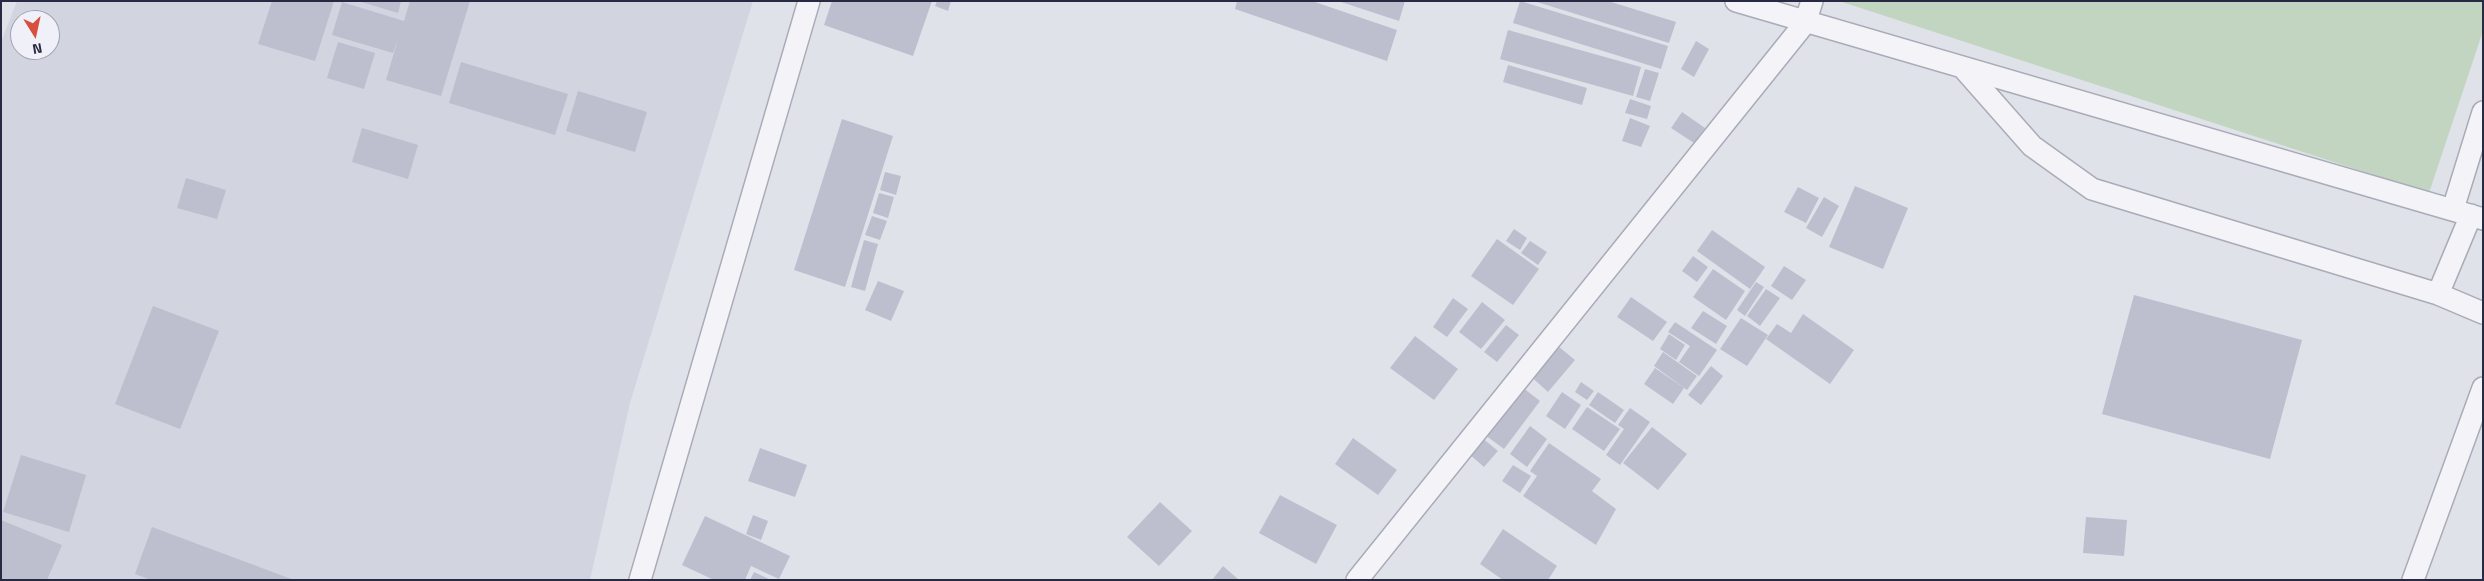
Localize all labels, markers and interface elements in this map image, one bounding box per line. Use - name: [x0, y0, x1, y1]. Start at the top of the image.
- north arrow: [10, 10, 60, 60]
- text: N: [31, 38, 44, 60]

